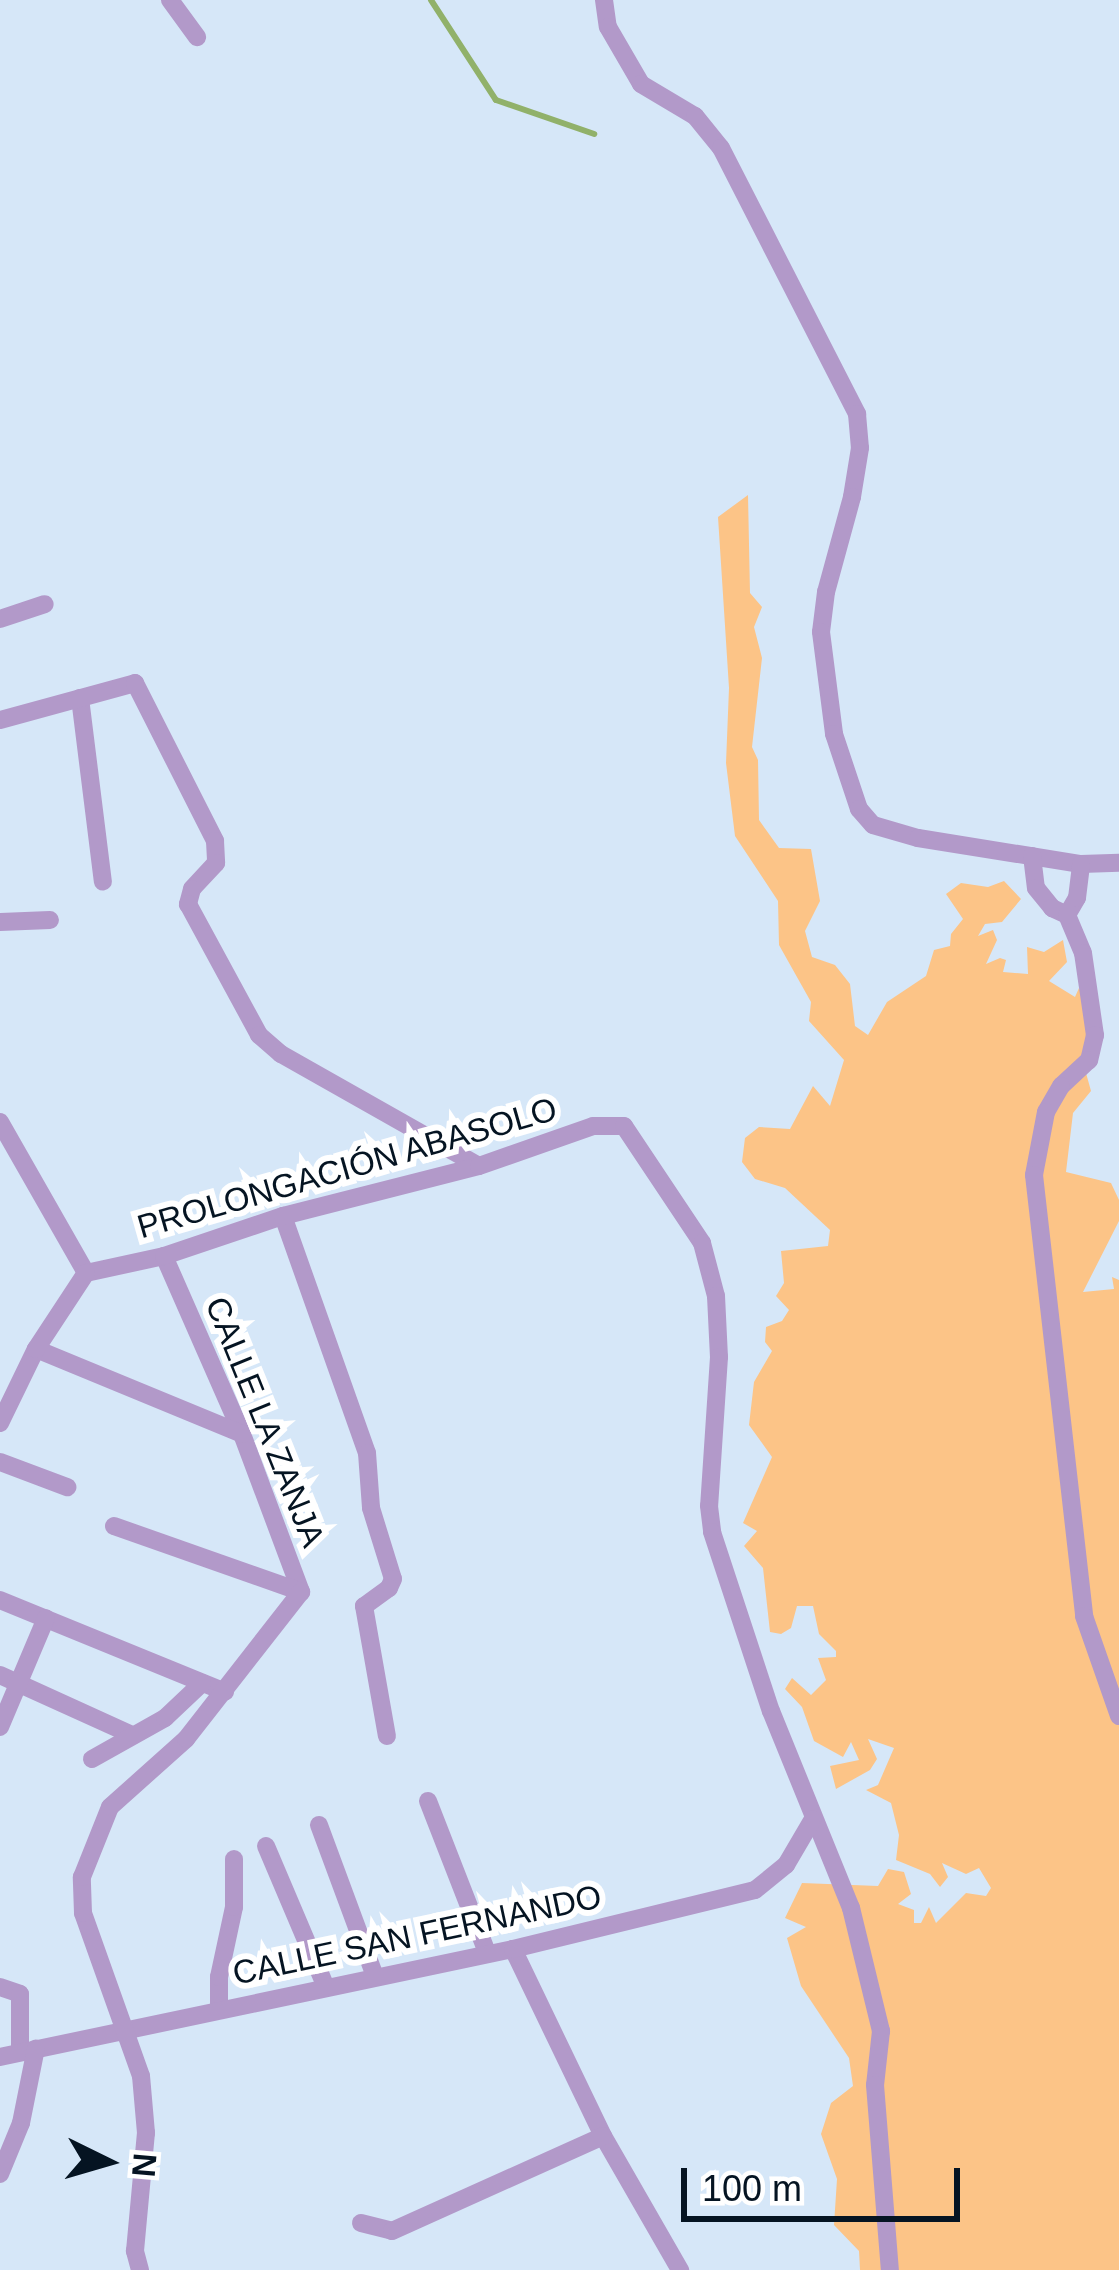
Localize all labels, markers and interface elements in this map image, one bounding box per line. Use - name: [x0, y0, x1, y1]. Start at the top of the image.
- street label: PROLONGACIÓN ABASOLO: [132, 1089, 562, 1247]
- street label: CALLE LA ZANJA: [196, 1290, 334, 1554]
- street label: CALLE SAN FERNANDO: [229, 1877, 605, 1993]
- north arrow: [48, 2102, 168, 2222]
- scale bar: [687, 2144, 966, 2218]
- text: N: [125, 2152, 164, 2179]
- text: 100 m: [702, 2168, 802, 2209]

